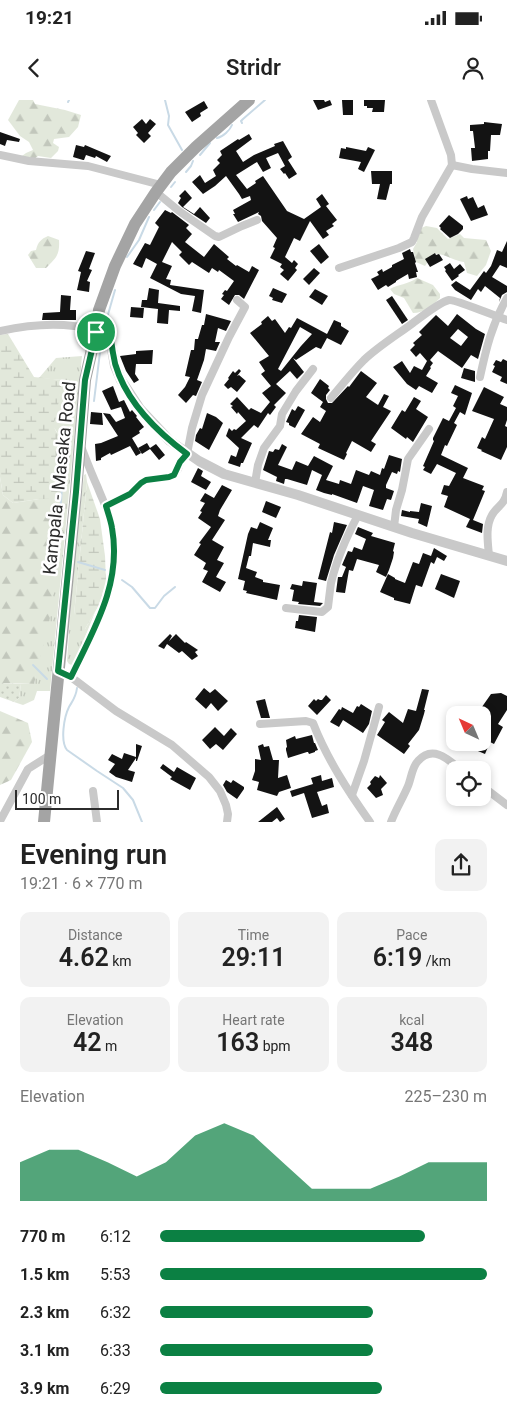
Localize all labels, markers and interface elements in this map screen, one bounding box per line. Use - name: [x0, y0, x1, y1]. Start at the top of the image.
- text: 19:21: [25, 6, 74, 29]
- icon: back: [20, 54, 48, 82]
- icon: person: [459, 54, 487, 82]
- text: Stridr: [226, 55, 281, 80]
- pin: [75, 311, 117, 353]
- icon: arrive: [82, 318, 110, 346]
- street label: Kampala - Masaka Road: [38, 380, 80, 576]
- north arrow: [446, 706, 491, 751]
- map controls: [446, 706, 491, 806]
- button: locate: [446, 761, 491, 806]
- scale bar: [15, 786, 119, 810]
- text: 100 m: [22, 791, 61, 807]
- text: Evening run: [20, 838, 167, 871]
- button: share: [435, 839, 487, 891]
- text: 19:21 · 6 × 770 m: [20, 874, 142, 893]
- text: Distance: [68, 927, 122, 943]
- text: Time: [238, 927, 269, 943]
- text: Pace: [396, 927, 427, 943]
- text: 4.62: [59, 943, 109, 972]
- text: 29:11: [222, 943, 285, 972]
- text: 6:19: [373, 943, 422, 972]
- text: km: [109, 953, 132, 969]
- text: /km: [422, 953, 451, 969]
- text: Elevation: [67, 1012, 124, 1028]
- text: Heart rate: [222, 1012, 285, 1028]
- text: kcal: [399, 1012, 424, 1028]
- text: 42: [73, 1028, 102, 1057]
- text: 163: [216, 1028, 259, 1057]
- text: 348: [390, 1028, 433, 1057]
- text: m: [102, 1038, 117, 1054]
- text: bpm: [259, 1038, 291, 1054]
- text: Elevation: [20, 1087, 85, 1106]
- text: 225–230 m: [405, 1087, 487, 1106]
- text: 770 m: [20, 1227, 65, 1246]
- text: 6:12: [100, 1227, 131, 1246]
- text: 1.5 km: [20, 1265, 69, 1284]
- text: 5:53: [100, 1265, 131, 1284]
- text: 2.3 km: [20, 1303, 69, 1322]
- text: 6:32: [100, 1303, 131, 1322]
- text: 3.1 km: [20, 1341, 69, 1360]
- text: 6:33: [100, 1341, 131, 1360]
- text: 3.9 km: [20, 1379, 69, 1398]
- text: 6:29: [100, 1379, 131, 1398]

